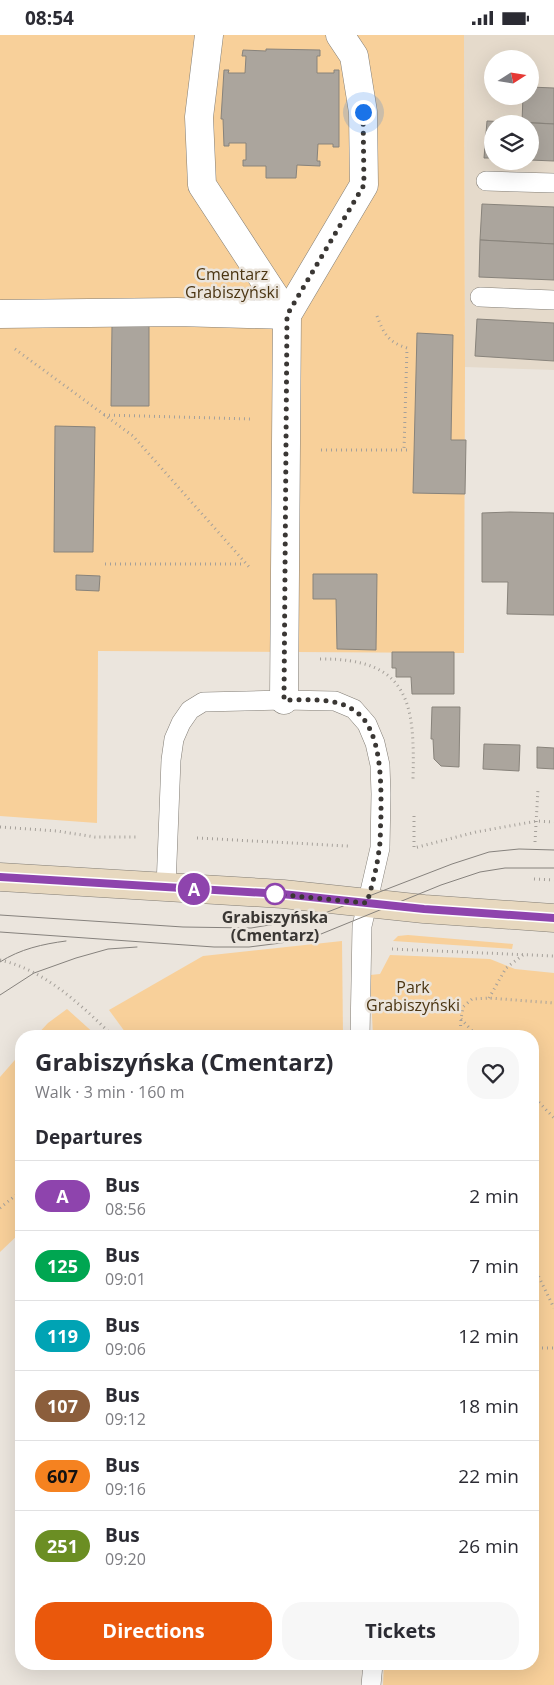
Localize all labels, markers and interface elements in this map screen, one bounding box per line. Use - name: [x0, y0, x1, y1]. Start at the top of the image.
- text: 08:54: [25, 5, 74, 31]
- north arrow: [484, 50, 539, 105]
- map controls: [484, 50, 539, 170]
- your location: [351, 100, 376, 125]
- button: layers: [484, 115, 539, 170]
- park label: Cmentarz Grabiszyński: [185, 263, 279, 303]
- line badge: A: [178, 873, 210, 905]
- text: A: [188, 877, 200, 901]
- marker: Grabiszyńska (Cmentarz): [264, 883, 286, 905]
- place label: Grabiszyńska (Cmentarz): [222, 906, 328, 946]
- park label: Park Grabiszyński: [366, 976, 460, 1016]
- text: Grabiszyńska (Cmentarz): [35, 1045, 334, 1078]
- button: heart: [467, 1047, 519, 1099]
- text: Walk · 3 min · 160 m: [35, 1081, 185, 1103]
- text: Departures: [35, 1124, 142, 1150]
- text: Bus: [105, 1172, 140, 1198]
- text: 2 min: [469, 1183, 519, 1209]
- text: A: [56, 1184, 69, 1208]
- text: 08:56: [105, 1198, 146, 1220]
- text: Bus: [105, 1242, 140, 1268]
- text: 7 min: [469, 1253, 519, 1279]
- text: 125: [47, 1254, 78, 1278]
- text: 09:01: [105, 1268, 146, 1290]
- text: Bus: [105, 1312, 140, 1338]
- text: 12 min: [458, 1323, 519, 1349]
- text: 119: [47, 1324, 78, 1348]
- text: 09:06: [105, 1338, 146, 1360]
- text: Bus: [105, 1382, 140, 1408]
- text: 18 min: [458, 1393, 519, 1419]
- text: 107: [47, 1394, 78, 1418]
- text: 09:12: [105, 1408, 146, 1430]
- text: Bus: [105, 1452, 140, 1478]
- text: 22 min: [458, 1463, 519, 1489]
- text: 607: [47, 1464, 78, 1488]
- text: 09:16: [105, 1478, 146, 1500]
- text: Bus: [105, 1522, 140, 1548]
- text: 26 min: [458, 1533, 519, 1559]
- text: 251: [47, 1534, 78, 1558]
- text: 09:20: [105, 1548, 146, 1570]
- button: Directions: [35, 1602, 272, 1660]
- button: Tickets: [282, 1602, 519, 1660]

